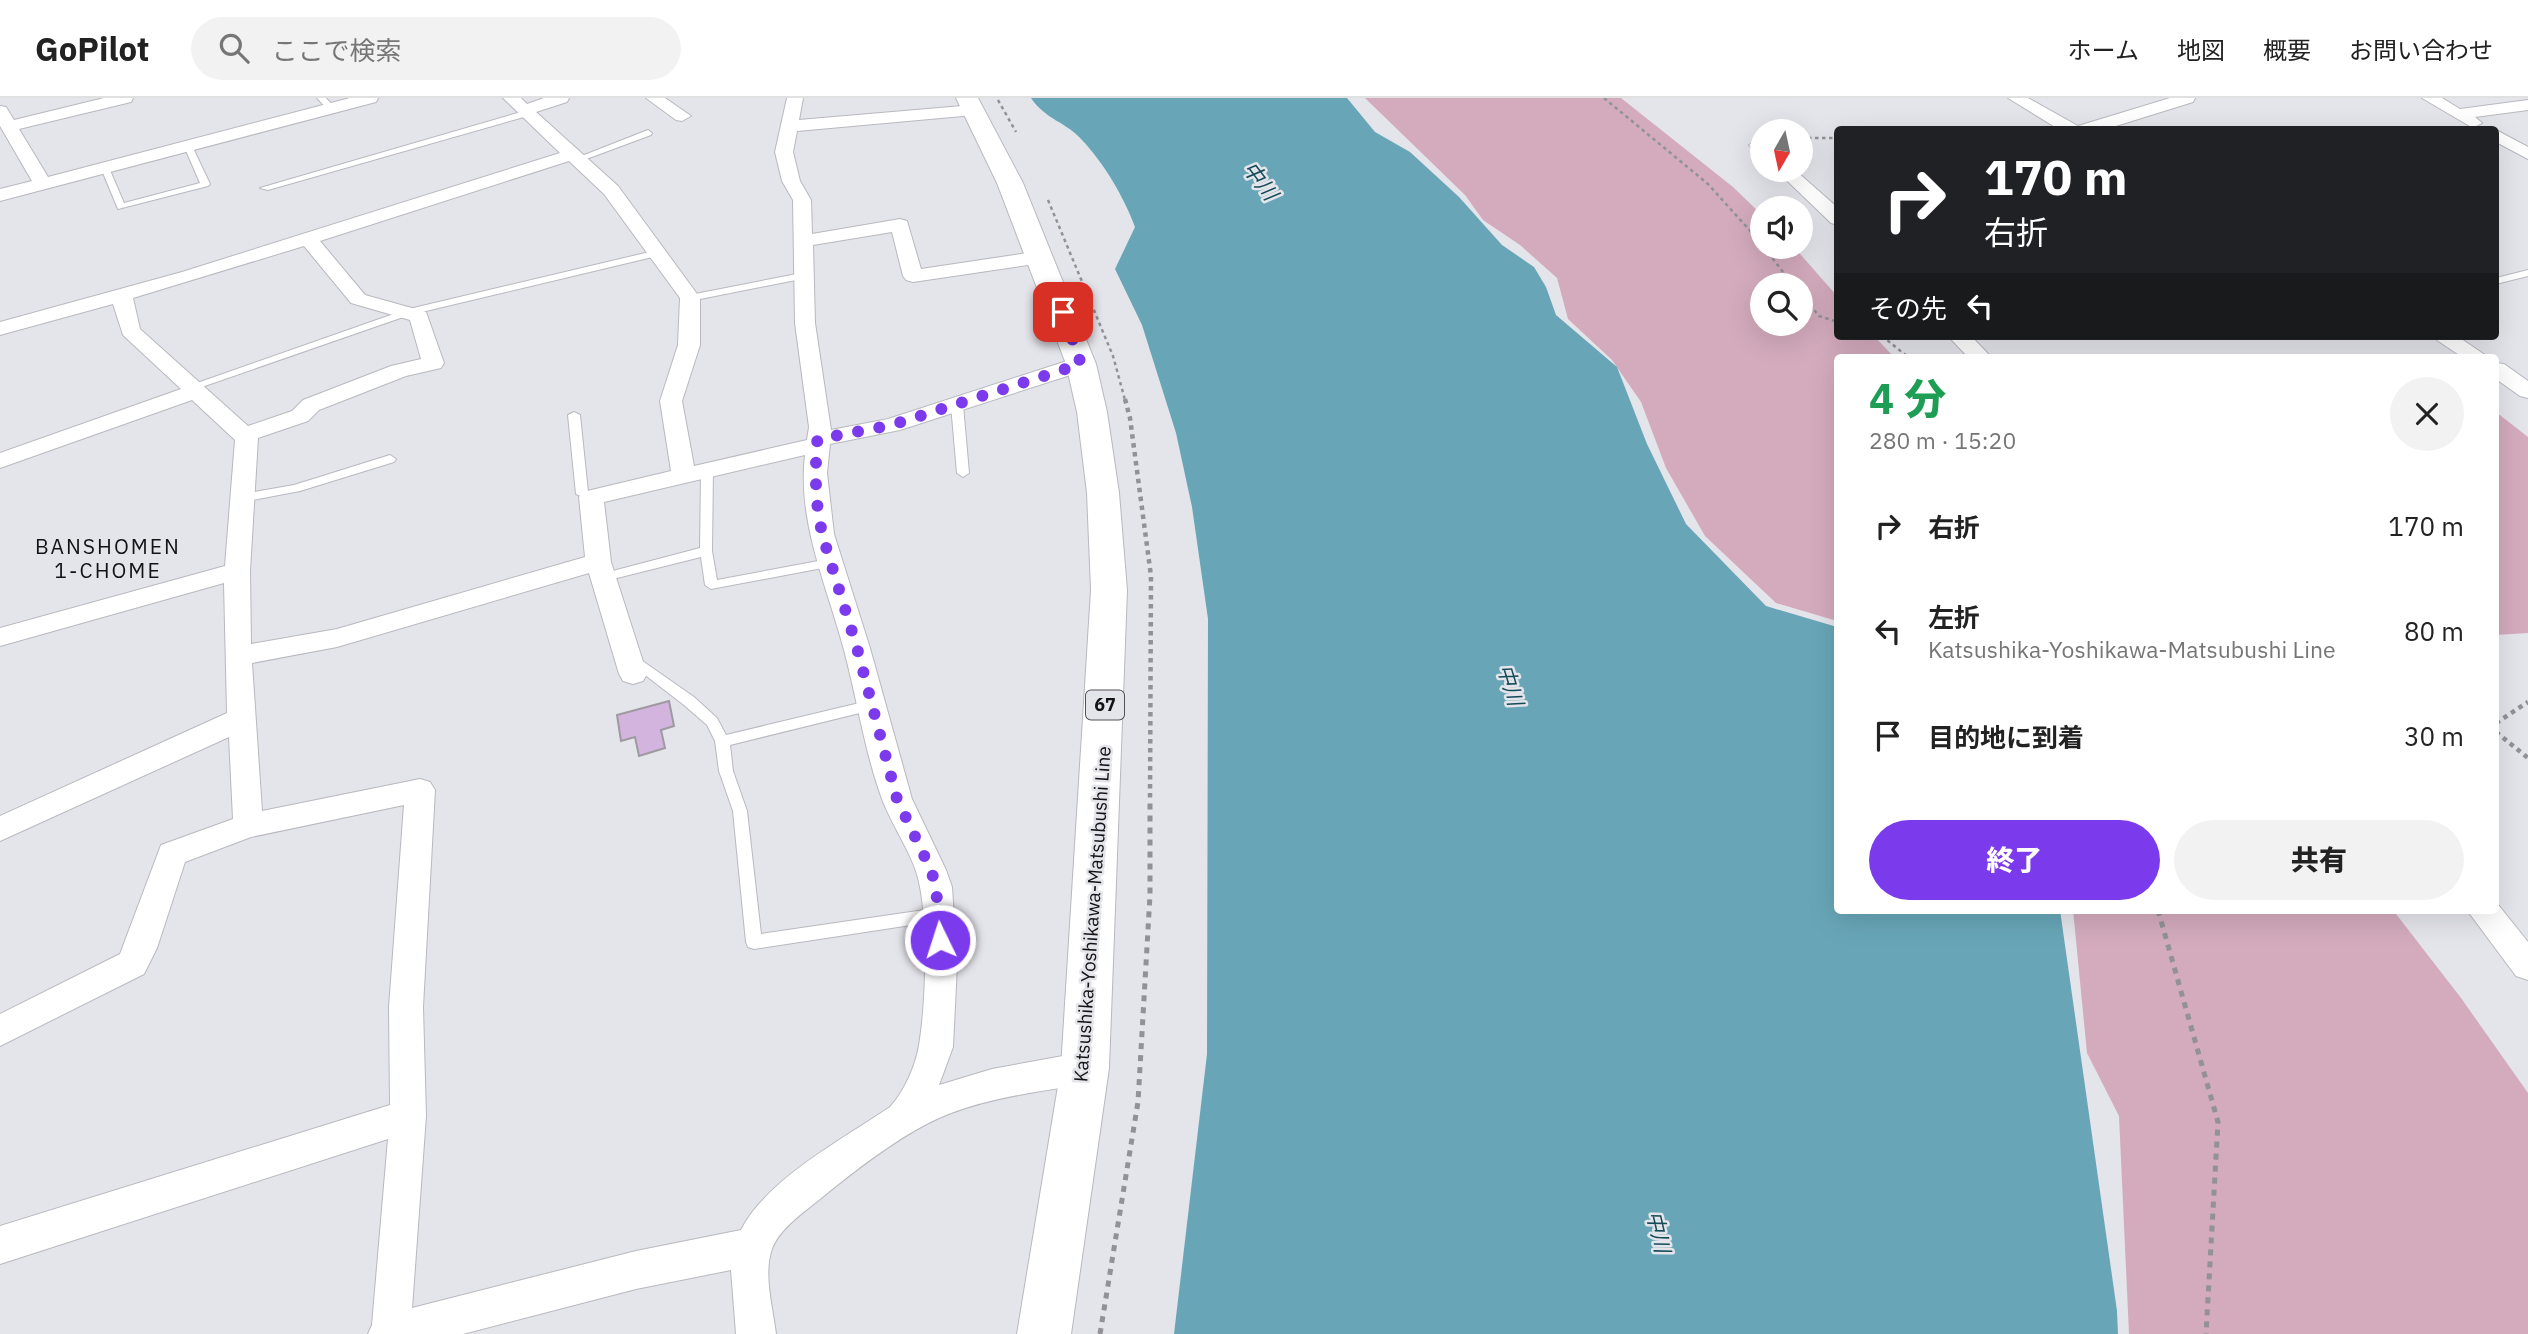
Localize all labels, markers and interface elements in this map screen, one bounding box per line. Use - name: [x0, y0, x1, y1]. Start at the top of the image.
- search box: [191, 17, 681, 80]
- text: GoPilot: [35, 27, 149, 70]
- icon: search: [215, 29, 253, 67]
- text: ここで検索: [271, 33, 402, 67]
- text: ホーム: [2068, 34, 2139, 66]
- text: 地図: [2177, 34, 2225, 66]
- text: 概要: [2263, 34, 2311, 66]
- text: お問い合わせ: [2349, 34, 2493, 66]
- north arrow: [1750, 119, 1813, 182]
- map controls: [1750, 119, 1813, 336]
- text: 170 m: [1984, 145, 2128, 208]
- icon: right: [1869, 154, 1960, 245]
- water label: 中川: [1237, 155, 1286, 207]
- button: sound: [1750, 196, 1813, 259]
- text: 右折: [1984, 211, 2048, 253]
- button: search: [1750, 273, 1813, 336]
- pin: [1033, 282, 1093, 342]
- icon: left: [1961, 287, 1999, 325]
- text: その先: [1869, 291, 1947, 325]
- icon: arrive: [1044, 293, 1082, 331]
- text: 4 分: [1869, 371, 1946, 426]
- button: close: [2390, 377, 2464, 451]
- text: 280 m · 15:20: [1869, 425, 2016, 455]
- icon: right: [1869, 507, 1907, 545]
- text: 170 m: [2388, 509, 2464, 543]
- text: 右折: [1928, 510, 1980, 544]
- district label: BANSHOMEN 1-CHOME: [35, 532, 181, 584]
- text: 左折: [1928, 600, 1980, 634]
- icon: left: [1869, 612, 1907, 650]
- text: 80 m: [2404, 614, 2464, 648]
- text: Katsushika-Yoshikawa-Matsubushi Line: [1928, 634, 2336, 664]
- water label: 中川: [1491, 661, 1531, 711]
- road number: 67: [1086, 690, 1124, 720]
- icon: arrive: [1869, 717, 1907, 755]
- text: 30 m: [2404, 719, 2464, 753]
- text: 目的地に到着: [1928, 720, 2084, 754]
- street label: Katsushika-Yoshikawa-Matsubushi Line: [1068, 745, 1116, 1083]
- button: 終了: [1869, 820, 2160, 900]
- button: 共有: [2174, 820, 2464, 900]
- position arrow: [903, 903, 977, 977]
- water label: 中川: [1641, 1208, 1678, 1257]

